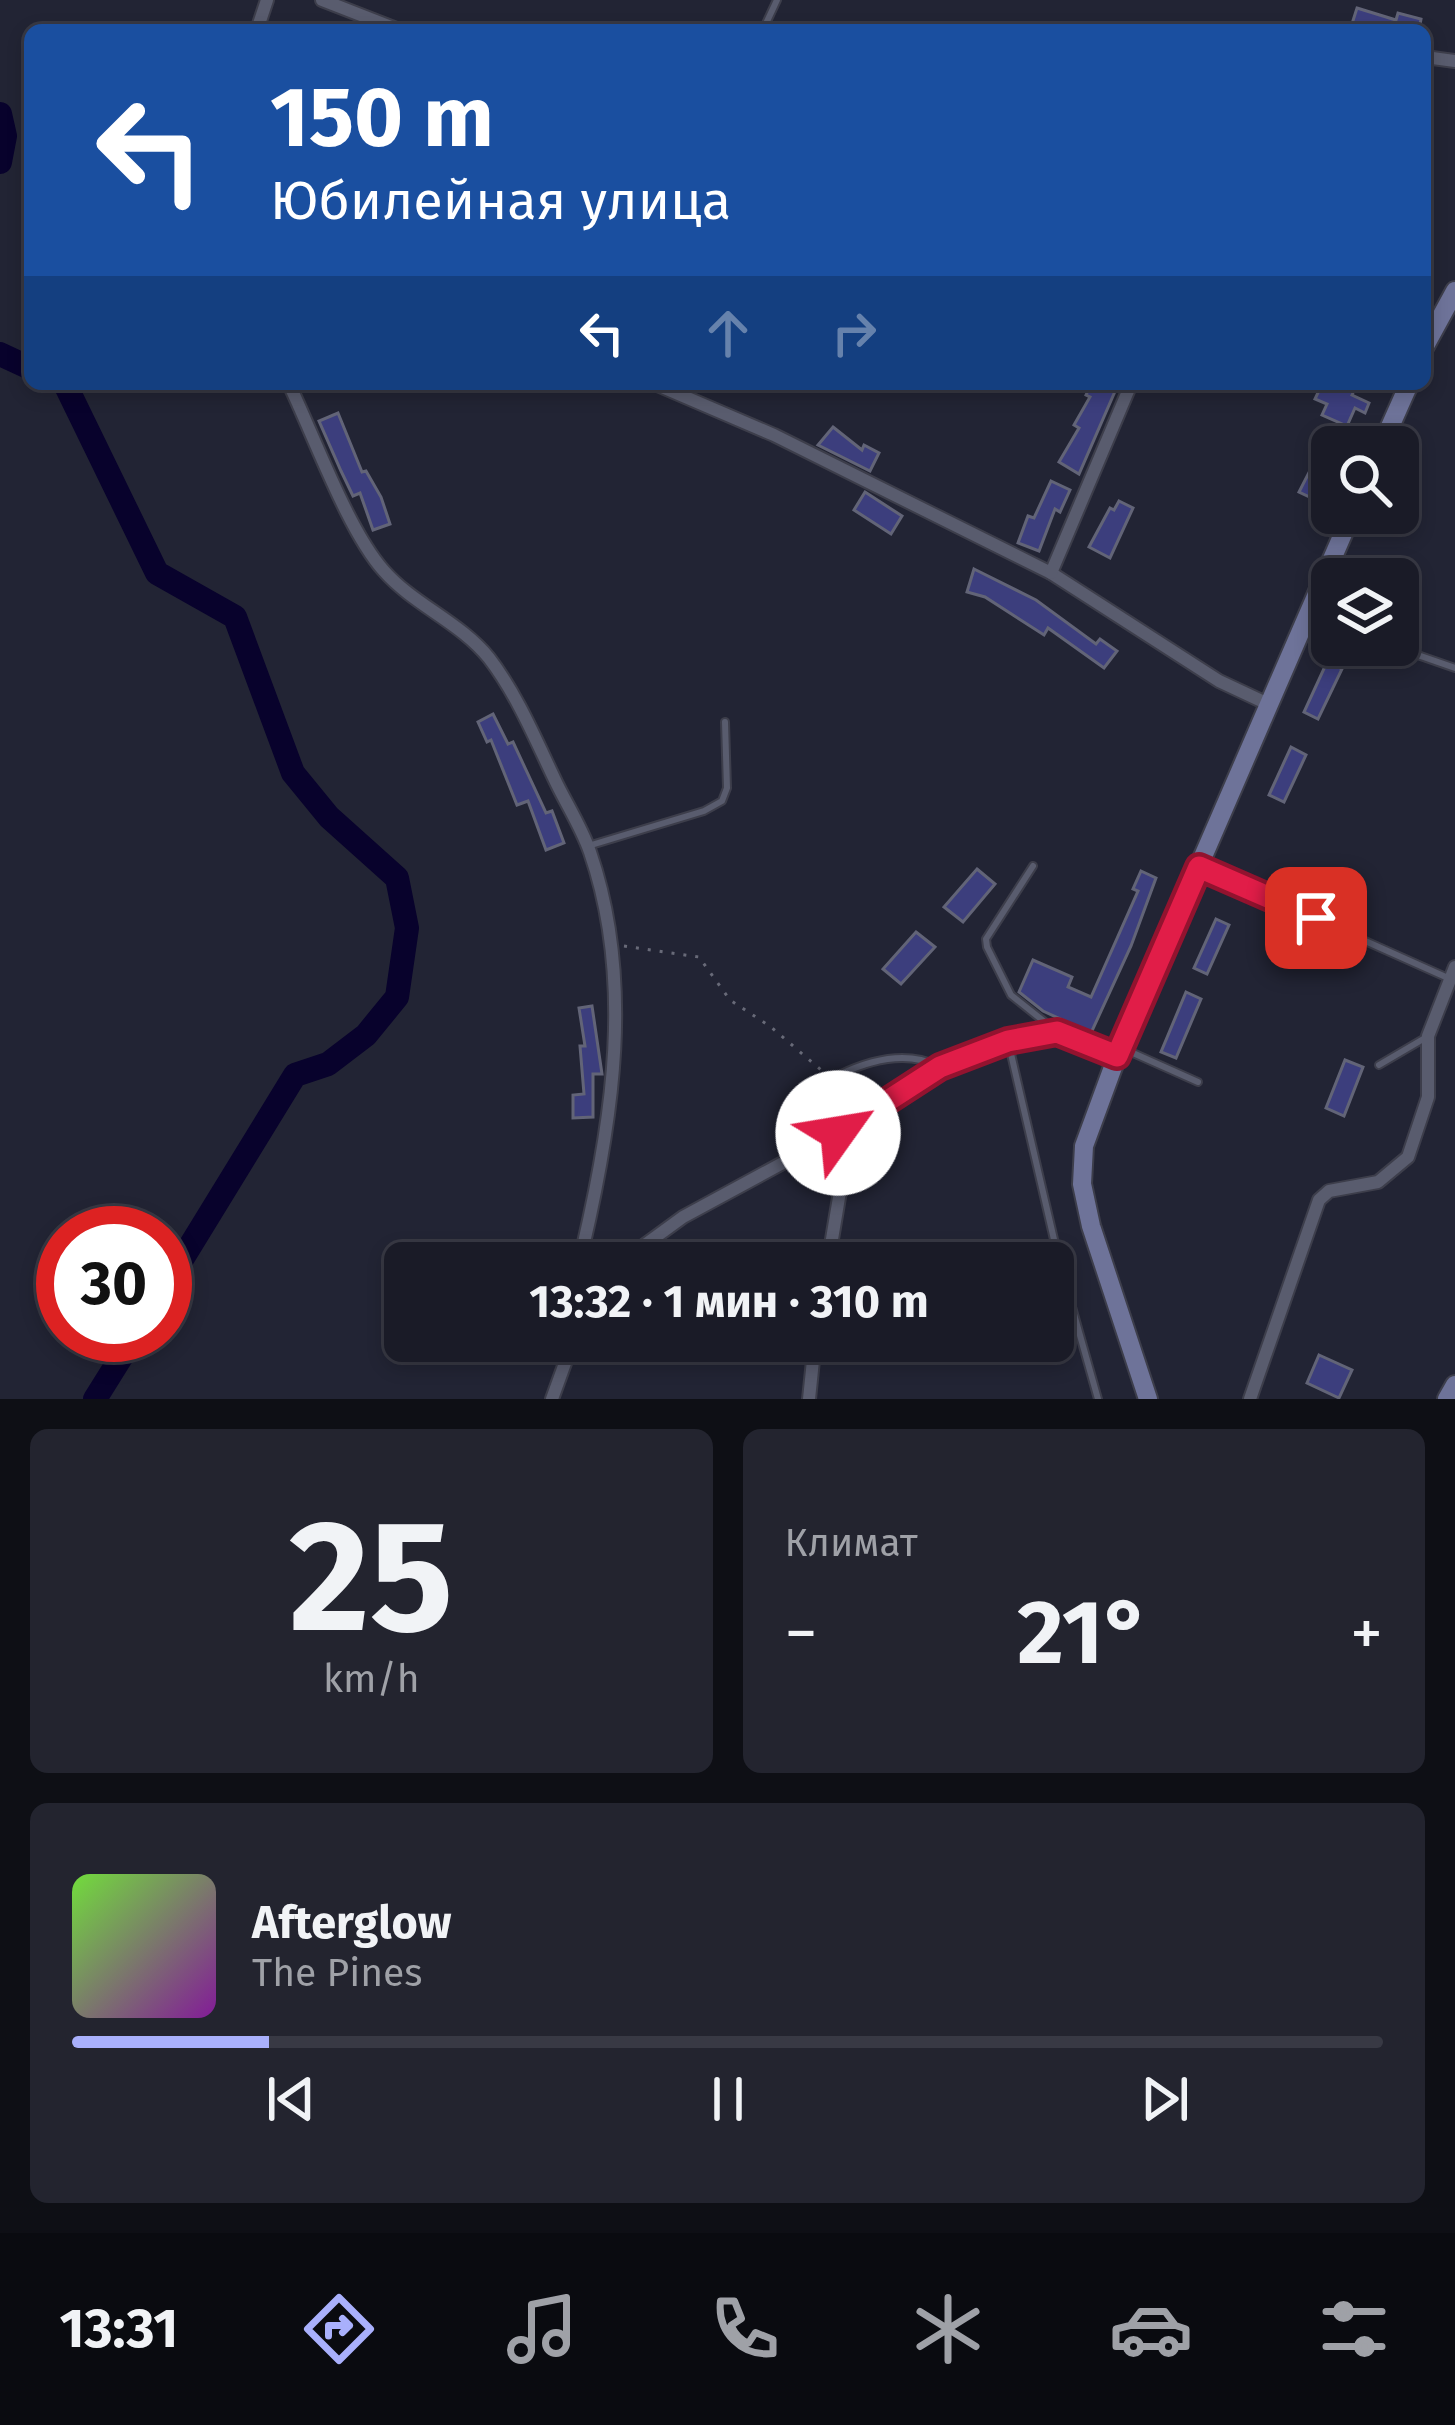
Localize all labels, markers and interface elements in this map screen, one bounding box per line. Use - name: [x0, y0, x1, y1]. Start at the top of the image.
- text: 150 m: [270, 67, 494, 168]
- icon: left: [72, 72, 228, 228]
- text: Юбилейная улица: [270, 169, 731, 233]
- icon: left: [569, 300, 635, 366]
- icon: ahead: [695, 300, 761, 366]
- icon: right: [821, 300, 887, 366]
- map controls: [1311, 426, 1419, 666]
- button: search: [1311, 426, 1419, 534]
- button: layers: [1311, 558, 1419, 666]
- pin: [1265, 867, 1367, 969]
- icon: arrive: [1283, 885, 1349, 951]
- position arrow: [775, 1070, 901, 1196]
- speed limit sign: 30: [36, 1206, 192, 1362]
- text: 13:32 · 1 мин · 310 m: [529, 1275, 929, 1329]
- text: 25: [289, 1484, 453, 1671]
- text: Климат: [785, 1520, 918, 1566]
- text: 21°: [1017, 1579, 1150, 1687]
- text: −: [785, 1594, 818, 1673]
- text: +: [1350, 1594, 1383, 1673]
- text: km/h: [323, 1656, 420, 1702]
- text: Afterglow: [252, 1896, 451, 1950]
- text: The Pines: [252, 1950, 423, 1996]
- icon: previous: [258, 2066, 324, 2132]
- icon: pause: [695, 2066, 761, 2132]
- icon: next: [1132, 2066, 1198, 2132]
- icon: directions: [297, 2287, 381, 2371]
- icon: music: [500, 2287, 584, 2371]
- icon: phone: [703, 2287, 787, 2371]
- icon: climate: [906, 2287, 990, 2371]
- icon: car: [1109, 2287, 1193, 2371]
- icon: filters: [1312, 2287, 1396, 2371]
- text: 13:31: [59, 2297, 178, 2361]

